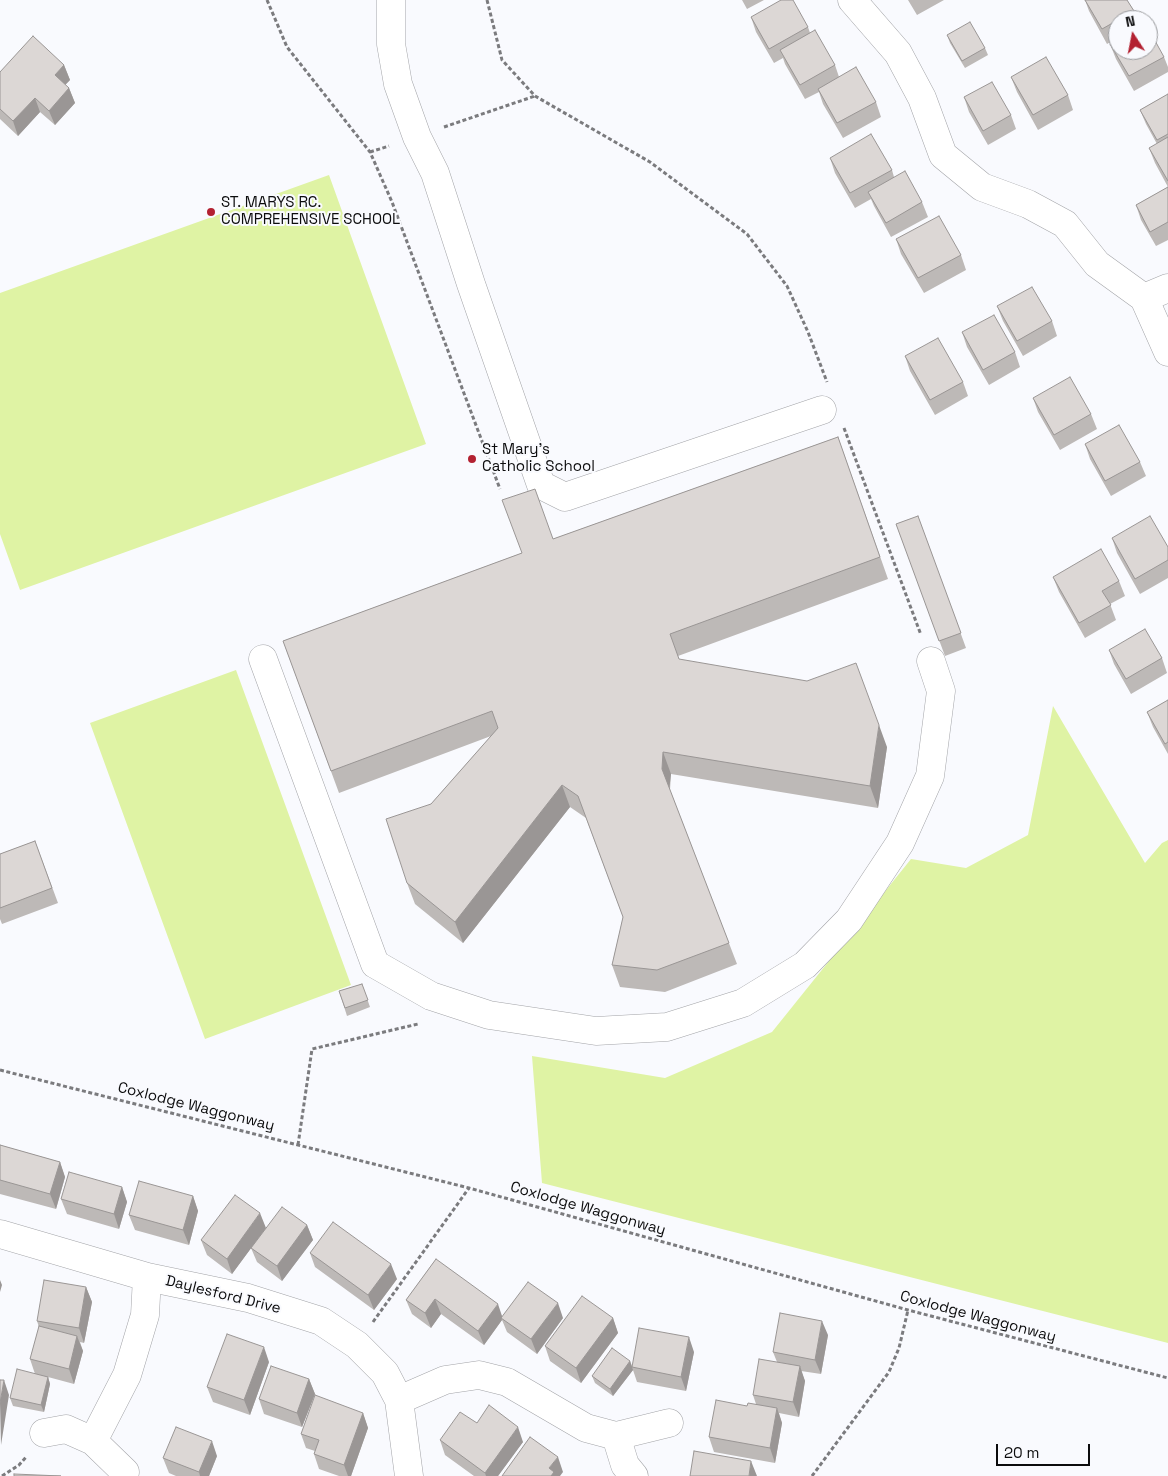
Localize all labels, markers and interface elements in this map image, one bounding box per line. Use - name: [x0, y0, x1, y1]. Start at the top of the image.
- north arrow: [1108, 10, 1158, 60]
- text: N: [1124, 12, 1137, 31]
- place label: ST. MARYS RC. COMPREHENSIVE SCHOOL: [221, 194, 400, 229]
- marker: ST. MARYS RC. COMPREHENSIVE SCHOOL: [205, 206, 217, 218]
- place label: St Mary's Catholic School: [482, 441, 595, 476]
- marker: St Mary's Catholic School: [466, 453, 478, 465]
- street label: Coxlodge Waggonway: [116, 1079, 276, 1135]
- street label: Coxlodge Waggonway: [508, 1178, 668, 1240]
- street label: Daylesford Drive: [163, 1272, 283, 1318]
- street label: Coxlodge Waggonway: [898, 1287, 1058, 1347]
- scale bar: [998, 1434, 1092, 1466]
- text: 20 m: [1004, 1443, 1039, 1462]

